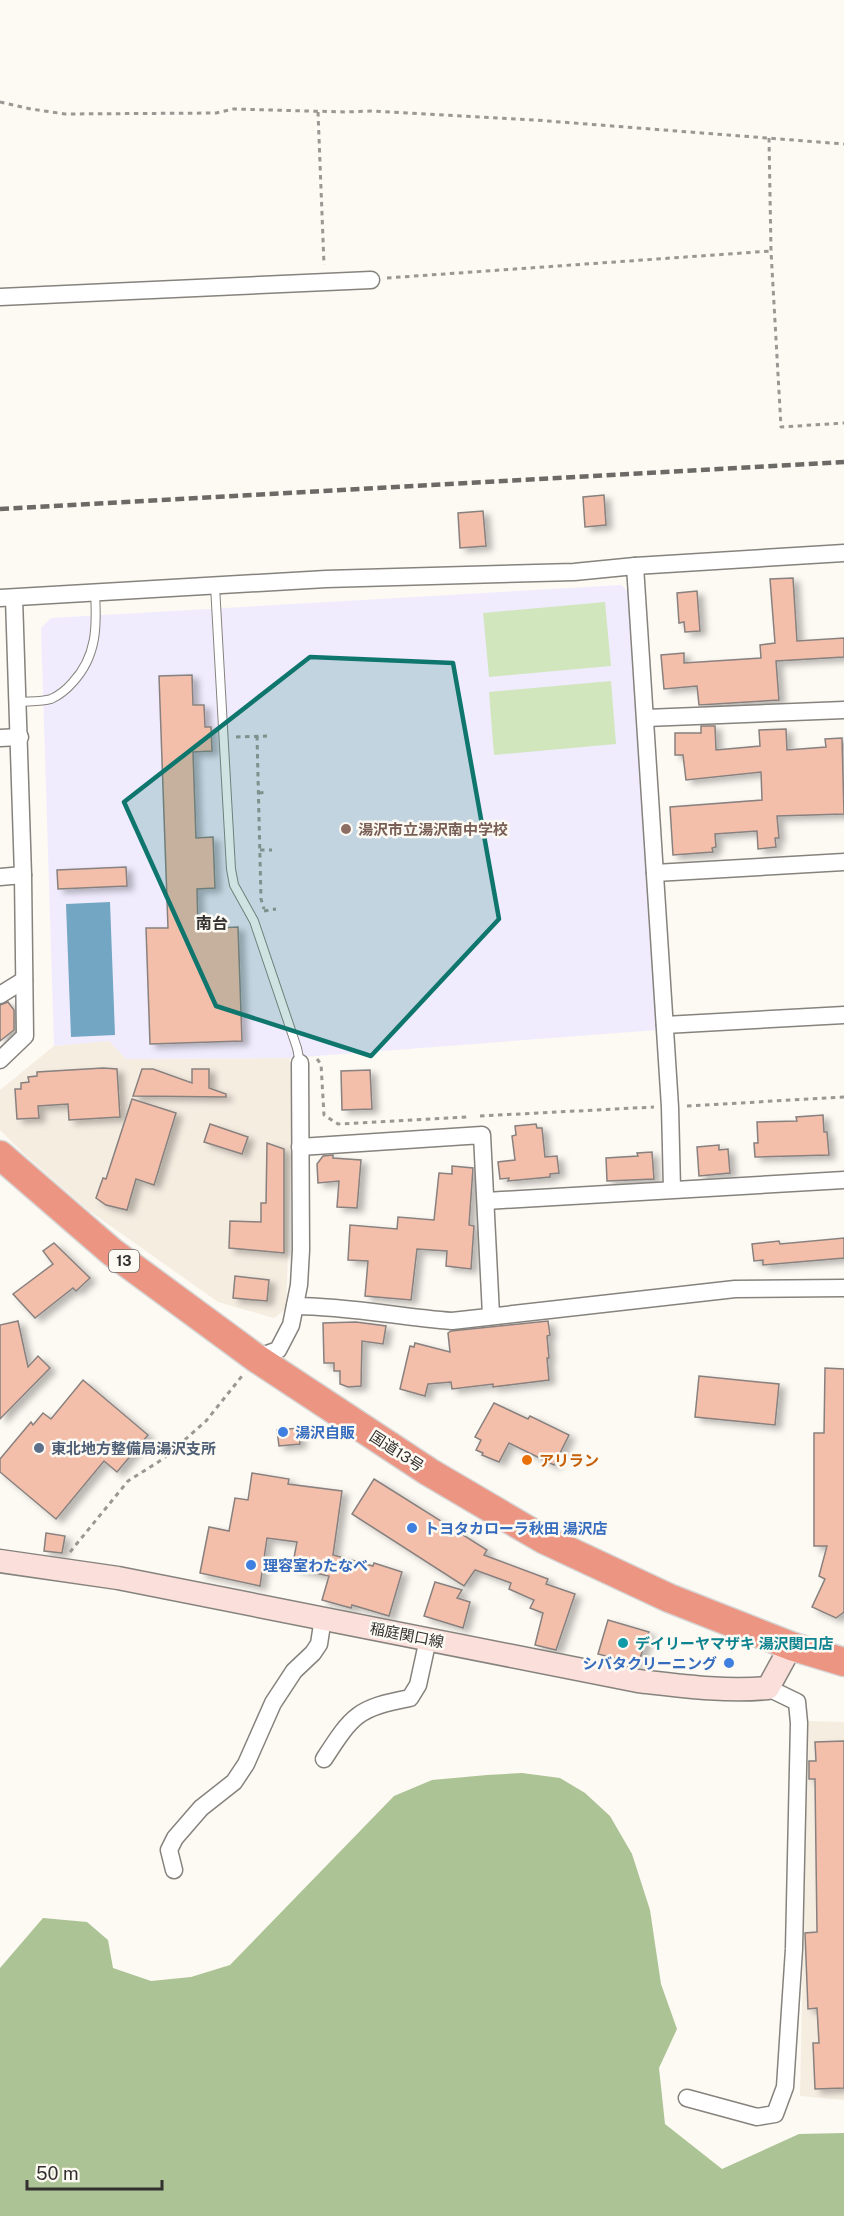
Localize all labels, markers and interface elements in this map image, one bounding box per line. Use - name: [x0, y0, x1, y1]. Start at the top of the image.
- place label: 湯沢市立湯沢南中学校: [358, 821, 508, 838]
- marker: 湯沢市立湯沢南中学校: [339, 822, 353, 836]
- district label: 南台: [196, 914, 228, 933]
- road number: 13: [109, 1250, 139, 1272]
- place label: 湯沢自販: [295, 1424, 355, 1441]
- marker: 湯沢自販: [276, 1425, 290, 1439]
- street label: 国道13号: [367, 1427, 427, 1475]
- place label: 東北地方整備局湯沢支所: [51, 1440, 216, 1457]
- marker: 東北地方整備局湯沢支所: [32, 1441, 46, 1455]
- place label: アリラン: [539, 1452, 599, 1469]
- marker: アリラン: [520, 1453, 534, 1467]
- place label: トヨタカローラ秋田 湯沢店: [424, 1520, 607, 1537]
- marker: トヨタカローラ秋田 湯沢店: [405, 1521, 419, 1535]
- place label: 理容室わたなべ: [263, 1557, 368, 1574]
- marker: 理容室わたなべ: [244, 1558, 258, 1572]
- street label: 稲庭関口線: [369, 1619, 445, 1651]
- place label: デイリーヤマザキ 湯沢関口店: [635, 1635, 833, 1652]
- marker: デイリーヤマザキ 湯沢関口店: [616, 1636, 630, 1650]
- place label: シバタクリーニング: [582, 1655, 717, 1672]
- marker: シバタクリーニング: [722, 1656, 736, 1670]
- scale bar: [27, 2153, 162, 2191]
- text: 50 m: [36, 2163, 79, 2184]

